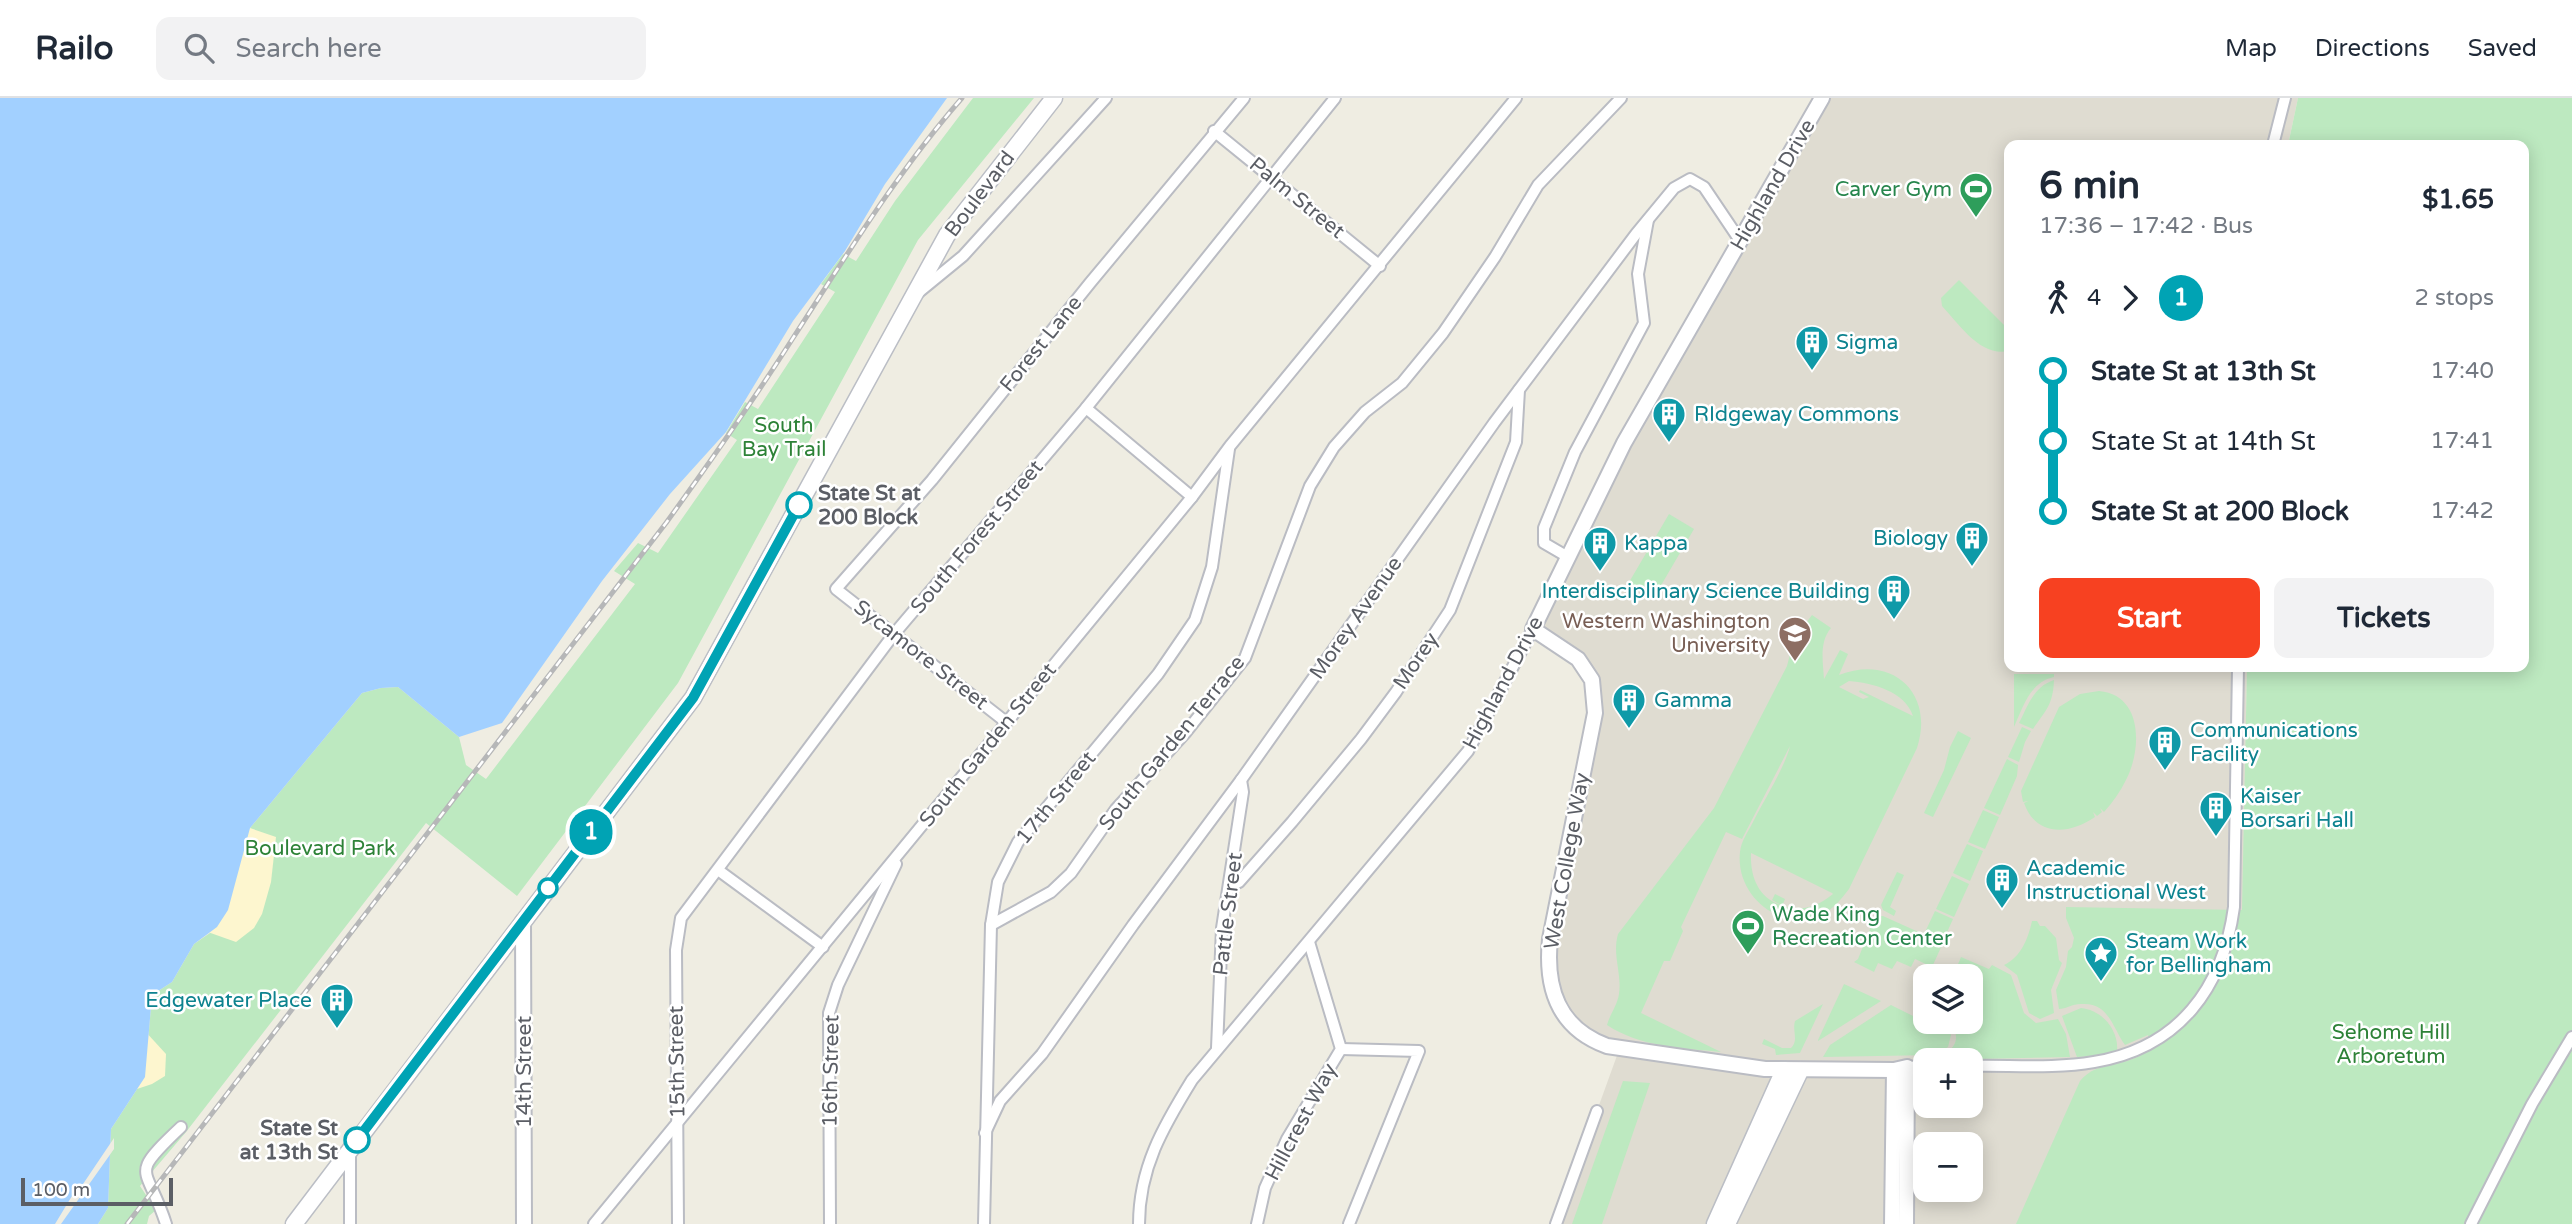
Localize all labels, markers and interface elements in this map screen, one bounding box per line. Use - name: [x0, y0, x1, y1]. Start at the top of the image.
- search box: [156, 17, 646, 80]
- text: Railo: [35, 29, 114, 68]
- icon: search: [180, 29, 218, 67]
- text: Search here: [236, 33, 382, 64]
- text: Map: [2225, 34, 2277, 63]
- text: Directions: [2315, 34, 2430, 63]
- text: Saved: [2468, 34, 2537, 63]
- street label: Highland Drive: [1725, 115, 1821, 255]
- street label: Boulevard: [940, 146, 1020, 242]
- street label: Palm Street: [1244, 152, 1350, 244]
- text: 6 min: [2039, 163, 2140, 209]
- sports icon: Carver Gym: [1957, 170, 1995, 219]
- place label: Carver Gym: [1835, 177, 1952, 202]
- text: $1.65: [2422, 184, 2494, 215]
- text: 17:36 – 17:42 · Bus: [2039, 212, 2253, 240]
- icon: walk: [2039, 279, 2077, 317]
- icon: forward: [2111, 279, 2149, 317]
- text: 1: [2173, 283, 2189, 312]
- text: 4: [2087, 284, 2101, 312]
- text: 2 stops: [2414, 284, 2494, 312]
- street label: Forest Lane: [995, 291, 1087, 397]
- building icon: Sigma: [1793, 323, 1831, 372]
- place label: Sigma: [1836, 330, 1898, 355]
- text: State St at 13th St: [2091, 356, 2316, 387]
- text: 17:40: [2430, 357, 2494, 385]
- building icon: RIdgeway Commons: [1650, 395, 1688, 444]
- place label: RIdgeway Commons: [1694, 402, 1899, 427]
- park label: South Bay Trail: [742, 413, 826, 462]
- text: State St at 14th St: [2091, 426, 2316, 457]
- text: 17:41: [2430, 427, 2494, 455]
- street label: South Forest Street: [906, 455, 1048, 619]
- place label: State St at 200 Block: [818, 481, 921, 530]
- marker: State St at 200 Block: [786, 492, 812, 518]
- text: State St at 200 Block: [2091, 496, 2349, 527]
- text: 17:42: [2430, 497, 2494, 525]
- building icon: Biology: [1953, 519, 1991, 568]
- building icon: Kappa: [1581, 524, 1619, 573]
- place label: Biology: [1873, 526, 1948, 551]
- place label: Kappa: [1624, 531, 1688, 556]
- street label: Morey Avenue: [1304, 552, 1408, 684]
- building icon: Interdisciplinary Science Building: [1875, 572, 1913, 621]
- button: Start: [2039, 578, 2260, 658]
- button: Tickets: [2274, 578, 2494, 658]
- place label: Interdisciplinary Science Building: [1541, 579, 1870, 604]
- street label: Sycamore Street: [849, 595, 993, 715]
- place label: Western Washington University: [1562, 609, 1770, 658]
- street label: Highland Drive: [1457, 612, 1549, 754]
- school or university icon: Western Washington University: [1776, 614, 1814, 663]
- street label: Morey: [1388, 628, 1444, 694]
- street label: South Garden Terrace: [1094, 650, 1250, 835]
- street label: South Garden Street: [914, 658, 1062, 832]
- building icon: Gamma: [1610, 681, 1648, 730]
- place label: Gamma: [1654, 688, 1732, 713]
- place label: Communications Facility: [2190, 718, 2358, 767]
- building icon: Communications Facility: [2146, 723, 2184, 772]
- street label: 17th Street: [1011, 746, 1101, 850]
- street label: West College Way: [1539, 771, 1595, 951]
- place label: Kaiser Borsari Hall: [2240, 784, 2354, 833]
- building icon: Kaiser Borsari Hall: [2197, 789, 2235, 838]
- line badge: 1: [568, 809, 614, 855]
- text: 1: [583, 817, 599, 846]
- park label: Boulevard Park: [244, 836, 396, 861]
- street label: Pattle Street: [1208, 851, 1248, 977]
- place label: Academic Instructional West: [2026, 856, 2206, 905]
- building icon: Academic Instructional West: [1983, 861, 2021, 910]
- unlabelled marker: [538, 878, 558, 898]
- place label: Wade King Recreation Center: [1772, 902, 1952, 951]
- sports icon: Wade King Recreation Center: [1729, 907, 1767, 956]
- place label: Steam Work for Bellingham: [2126, 929, 2272, 978]
- place icon: Steam Work for Bellingham: [2082, 934, 2120, 983]
- map controls: [1913, 964, 1983, 1202]
- button: layers: [1913, 964, 1983, 1034]
- building icon: Edgewater Place: [318, 981, 356, 1030]
- place label: Edgewater Place: [145, 988, 312, 1013]
- street label: 15th Street: [664, 1005, 690, 1119]
- street label: 16th Street: [818, 1014, 844, 1128]
- street label: 14th Street: [512, 1016, 537, 1128]
- park label: Sehome Hill Arboretum: [2332, 1020, 2450, 1069]
- button: +: [1913, 1048, 1983, 1118]
- street label: Hillcrest Way: [1260, 1059, 1342, 1185]
- place label: State St at 13th St: [240, 1116, 338, 1165]
- marker: State St at 13th St: [344, 1127, 370, 1153]
- button: −: [1913, 1132, 1983, 1202]
- scale bar: [21, 1175, 173, 1207]
- text: 100 m: [32, 1179, 90, 1201]

